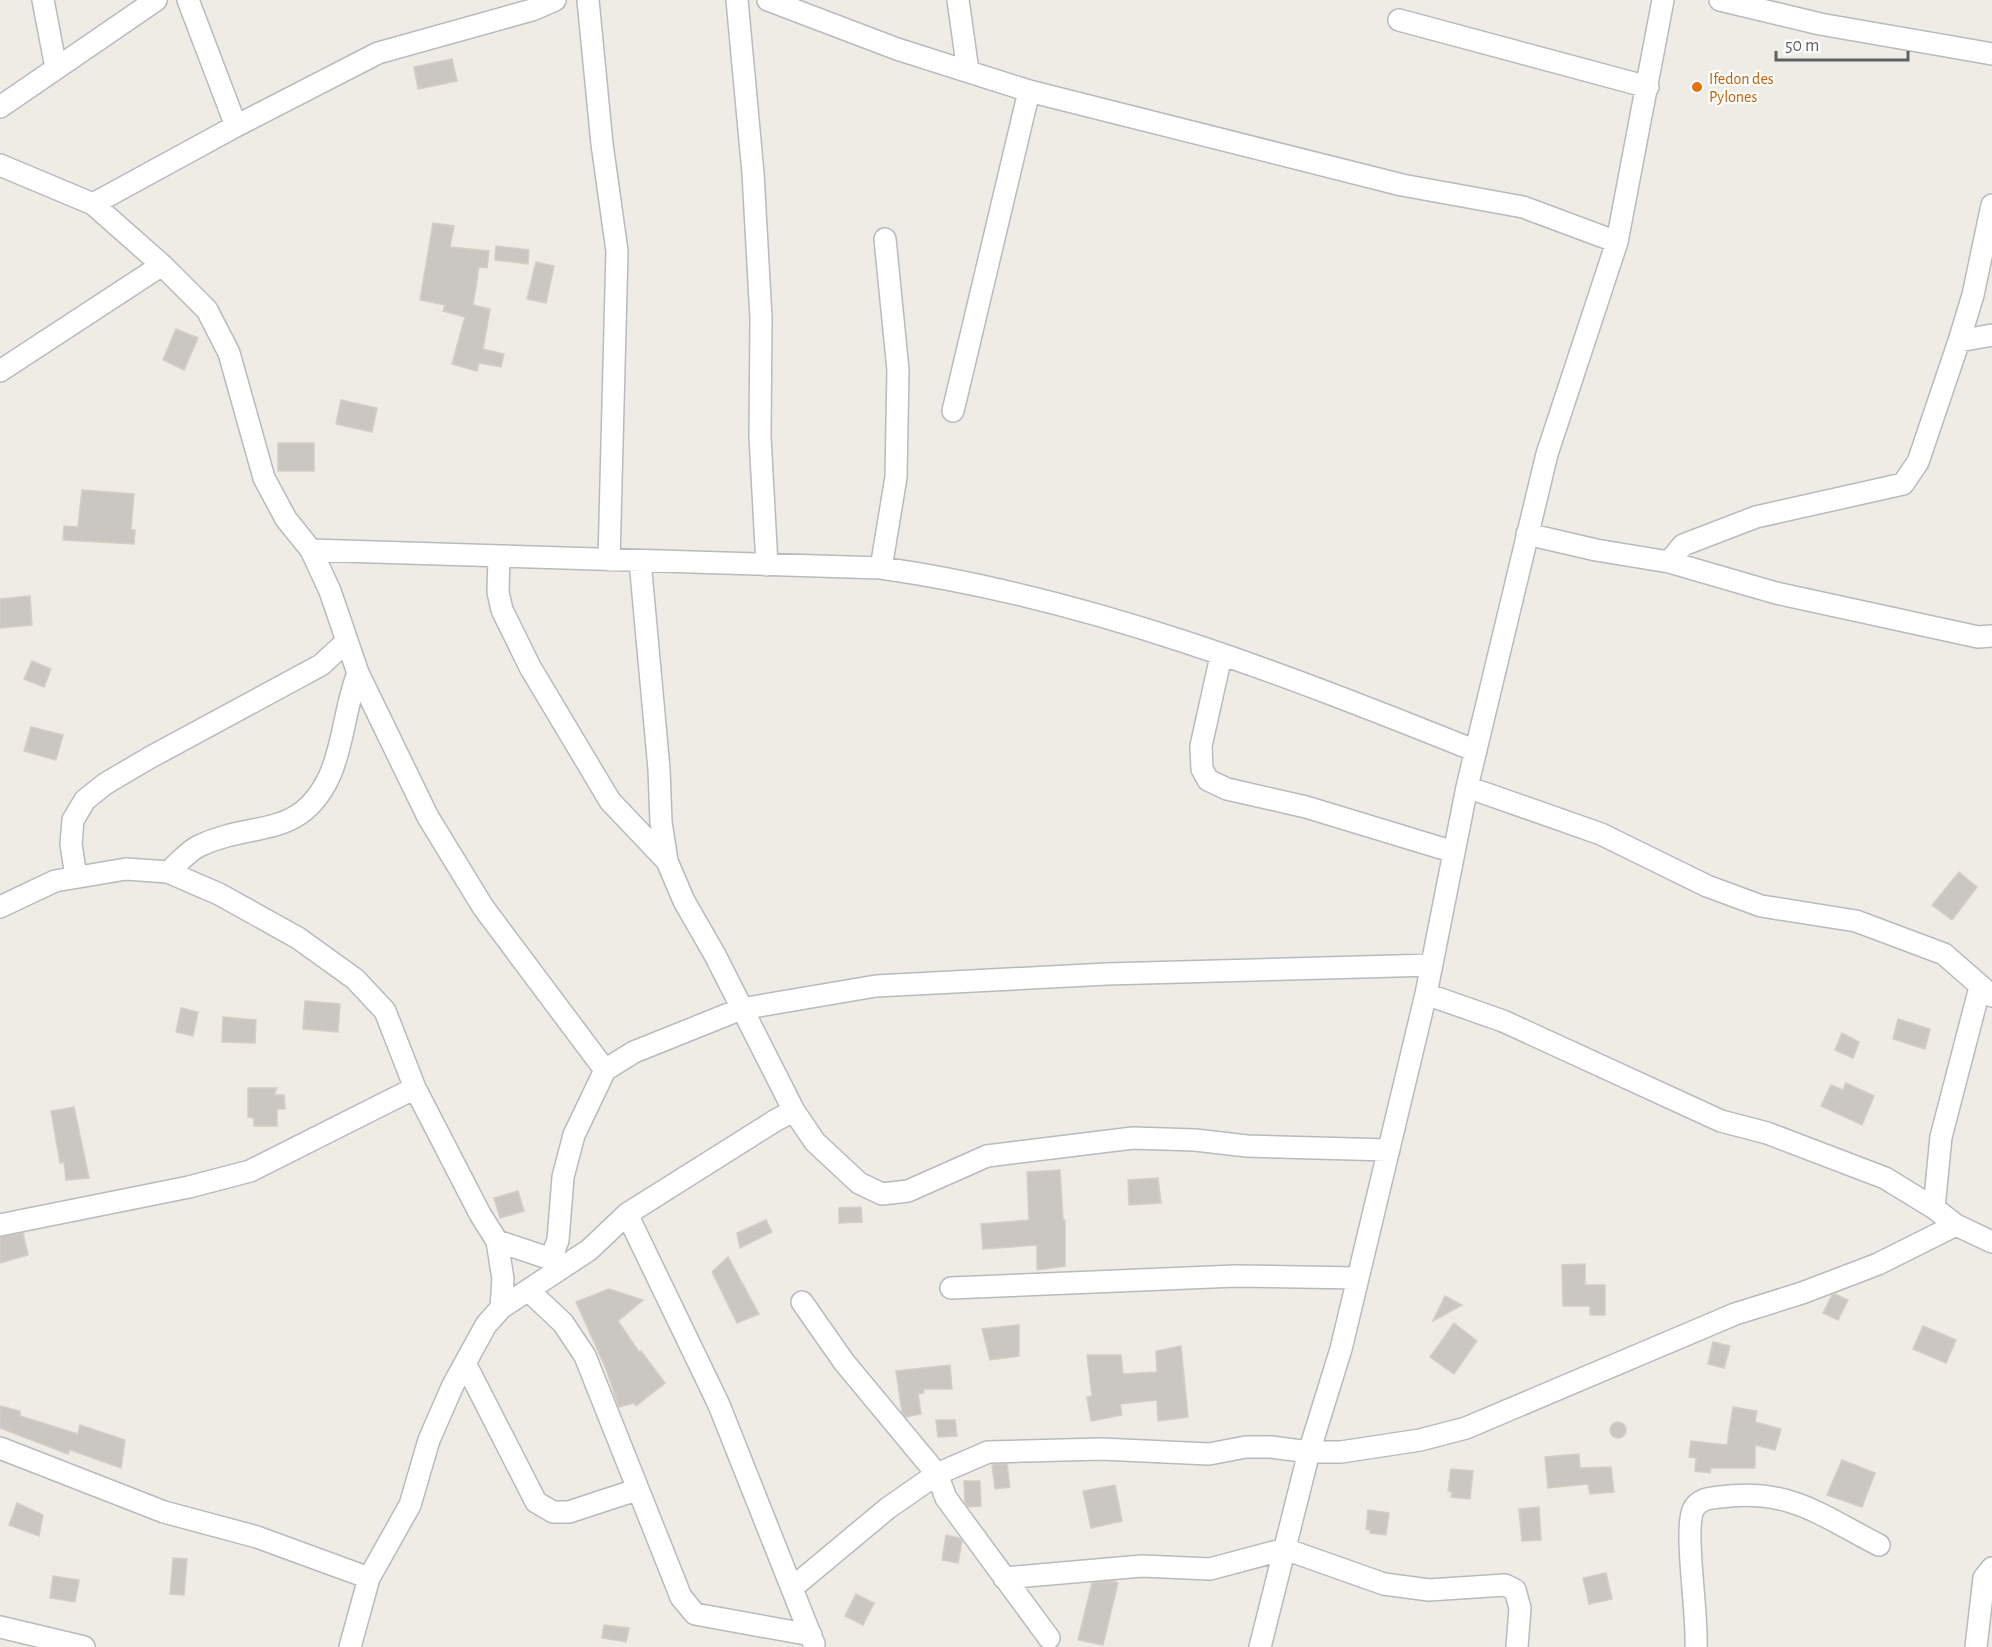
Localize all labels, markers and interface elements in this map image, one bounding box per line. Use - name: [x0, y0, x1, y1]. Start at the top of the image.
- scale bar: [1776, 24, 1908, 62]
- text: 50 m: [1785, 37, 1819, 55]
- place label: Ifedon des Pylones: [1709, 71, 1774, 106]
- marker: Ifedon des Pylones: [1690, 80, 1704, 94]

